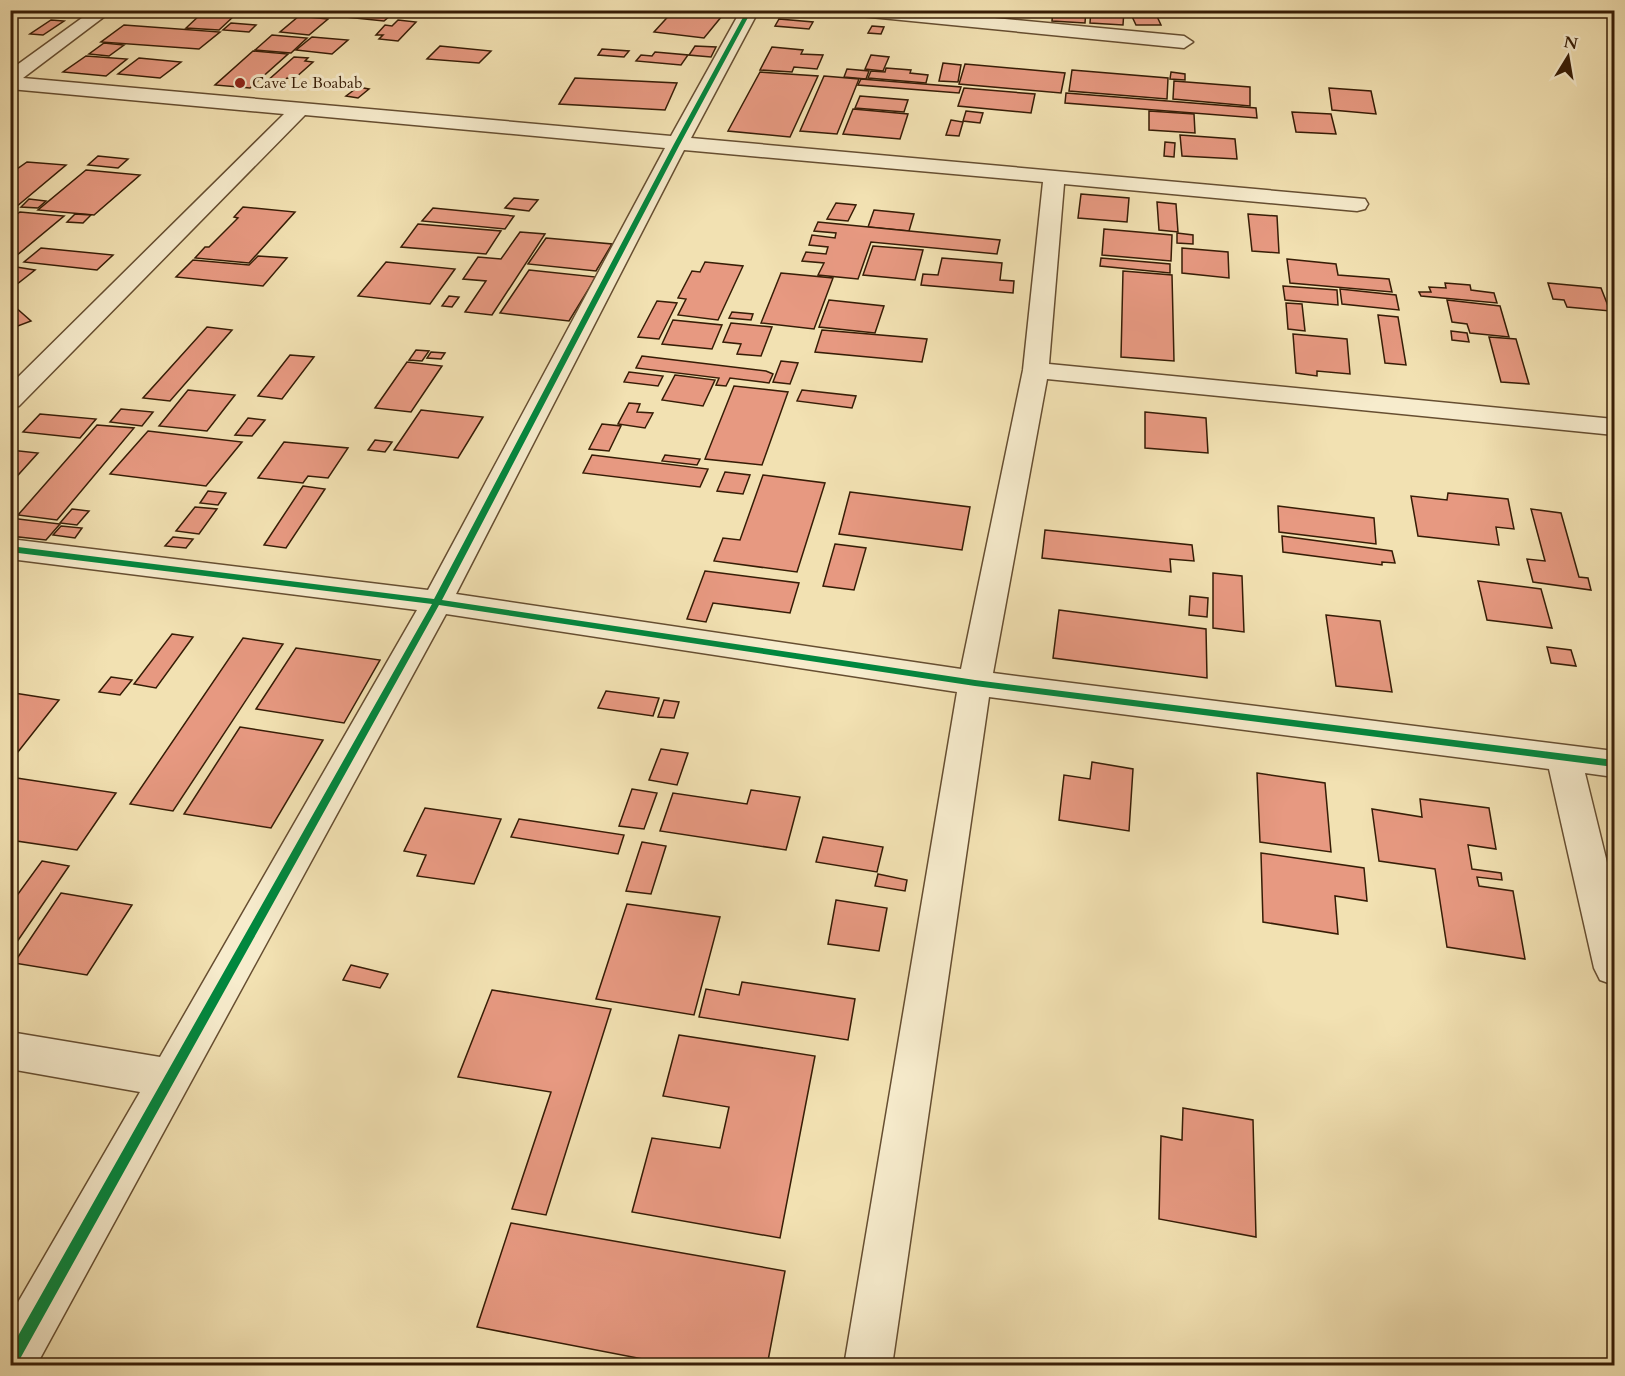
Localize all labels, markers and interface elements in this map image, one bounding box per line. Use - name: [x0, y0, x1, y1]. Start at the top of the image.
- north arrow: [1538, 27, 1598, 87]
- text: N: [1562, 31, 1580, 55]
- place label: Cave Le Boabab: [252, 72, 363, 94]
- marker: Cave Le Boabab: [233, 76, 247, 90]

